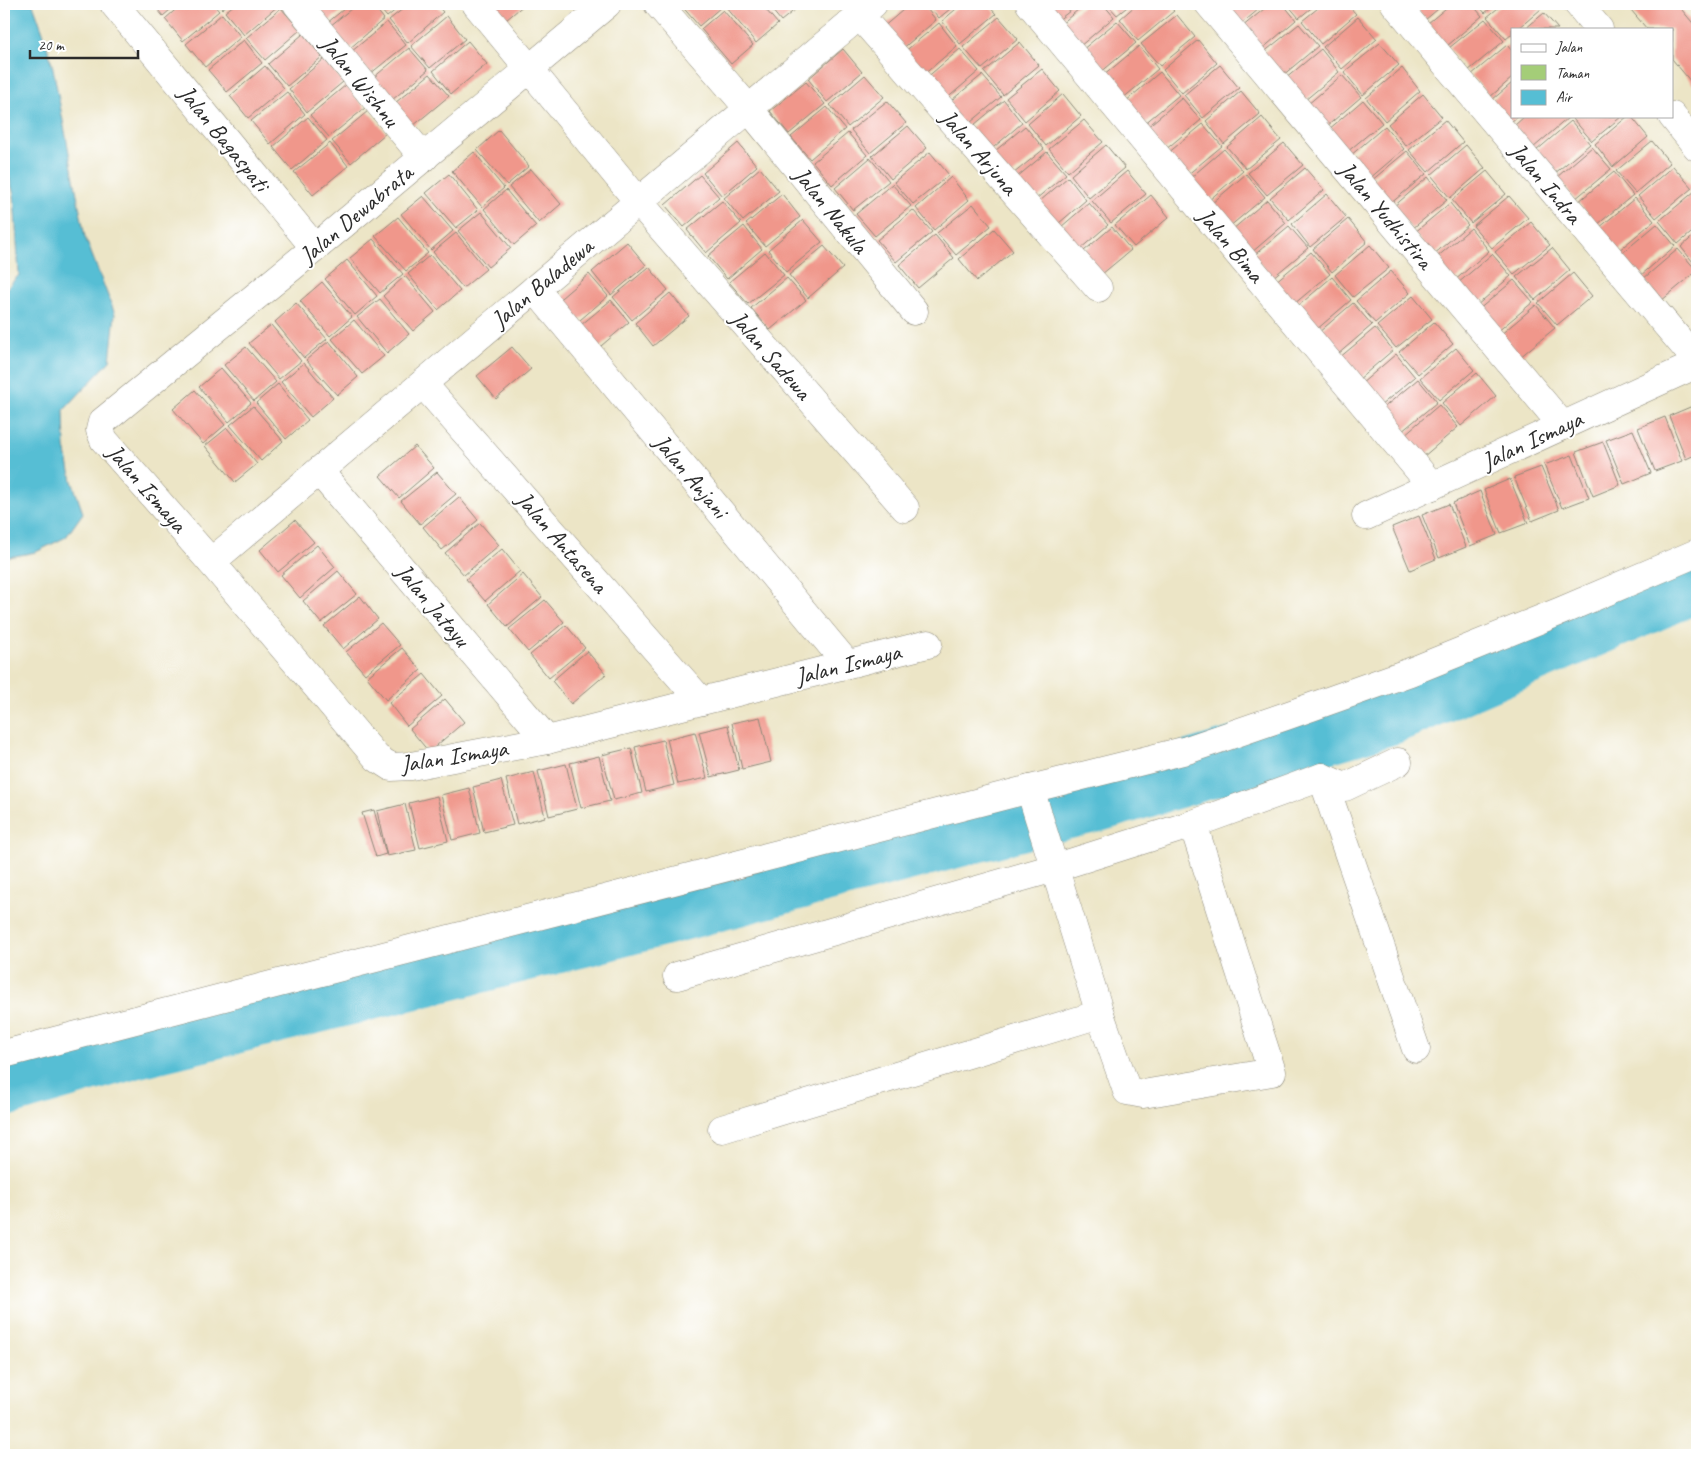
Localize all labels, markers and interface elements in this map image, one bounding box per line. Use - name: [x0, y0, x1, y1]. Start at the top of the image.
- scale bar: [30, 28, 138, 60]
- legend: [1511, 28, 1674, 118]
- street label: Jalan Wishnu: [314, 29, 407, 134]
- text: 20 m: [38, 36, 65, 55]
- text: Jalan: [1555, 38, 1583, 57]
- text: Taman: [1556, 64, 1589, 83]
- street label: Jalan Bagaspati: [171, 78, 278, 200]
- text: Air: [1556, 88, 1573, 107]
- street label: Jalan Arjuna: [933, 102, 1025, 202]
- street label: Jalan Indra: [1503, 135, 1590, 231]
- street label: Jalan Yudhistira: [1332, 154, 1441, 277]
- street label: Jalan Dewabrata: [292, 156, 421, 271]
- street label: Jalan Nakula: [786, 160, 876, 260]
- street label: Jalan Bima: [1190, 201, 1272, 290]
- street label: Jalan Baladewa: [484, 230, 601, 335]
- street label: Jalan Sadewa: [723, 303, 819, 407]
- street label: Jalan Ismaya: [1476, 403, 1588, 477]
- street label: Jalan Anjani: [646, 427, 736, 526]
- street label: Jalan Ismaya: [100, 437, 195, 540]
- street label: Jalan Antasena: [509, 484, 615, 600]
- street label: Jalan Jatayu: [389, 556, 478, 655]
- street label: Jalan Ismaya: [791, 636, 905, 692]
- street label: Jalan Ismaya: [398, 733, 511, 779]

